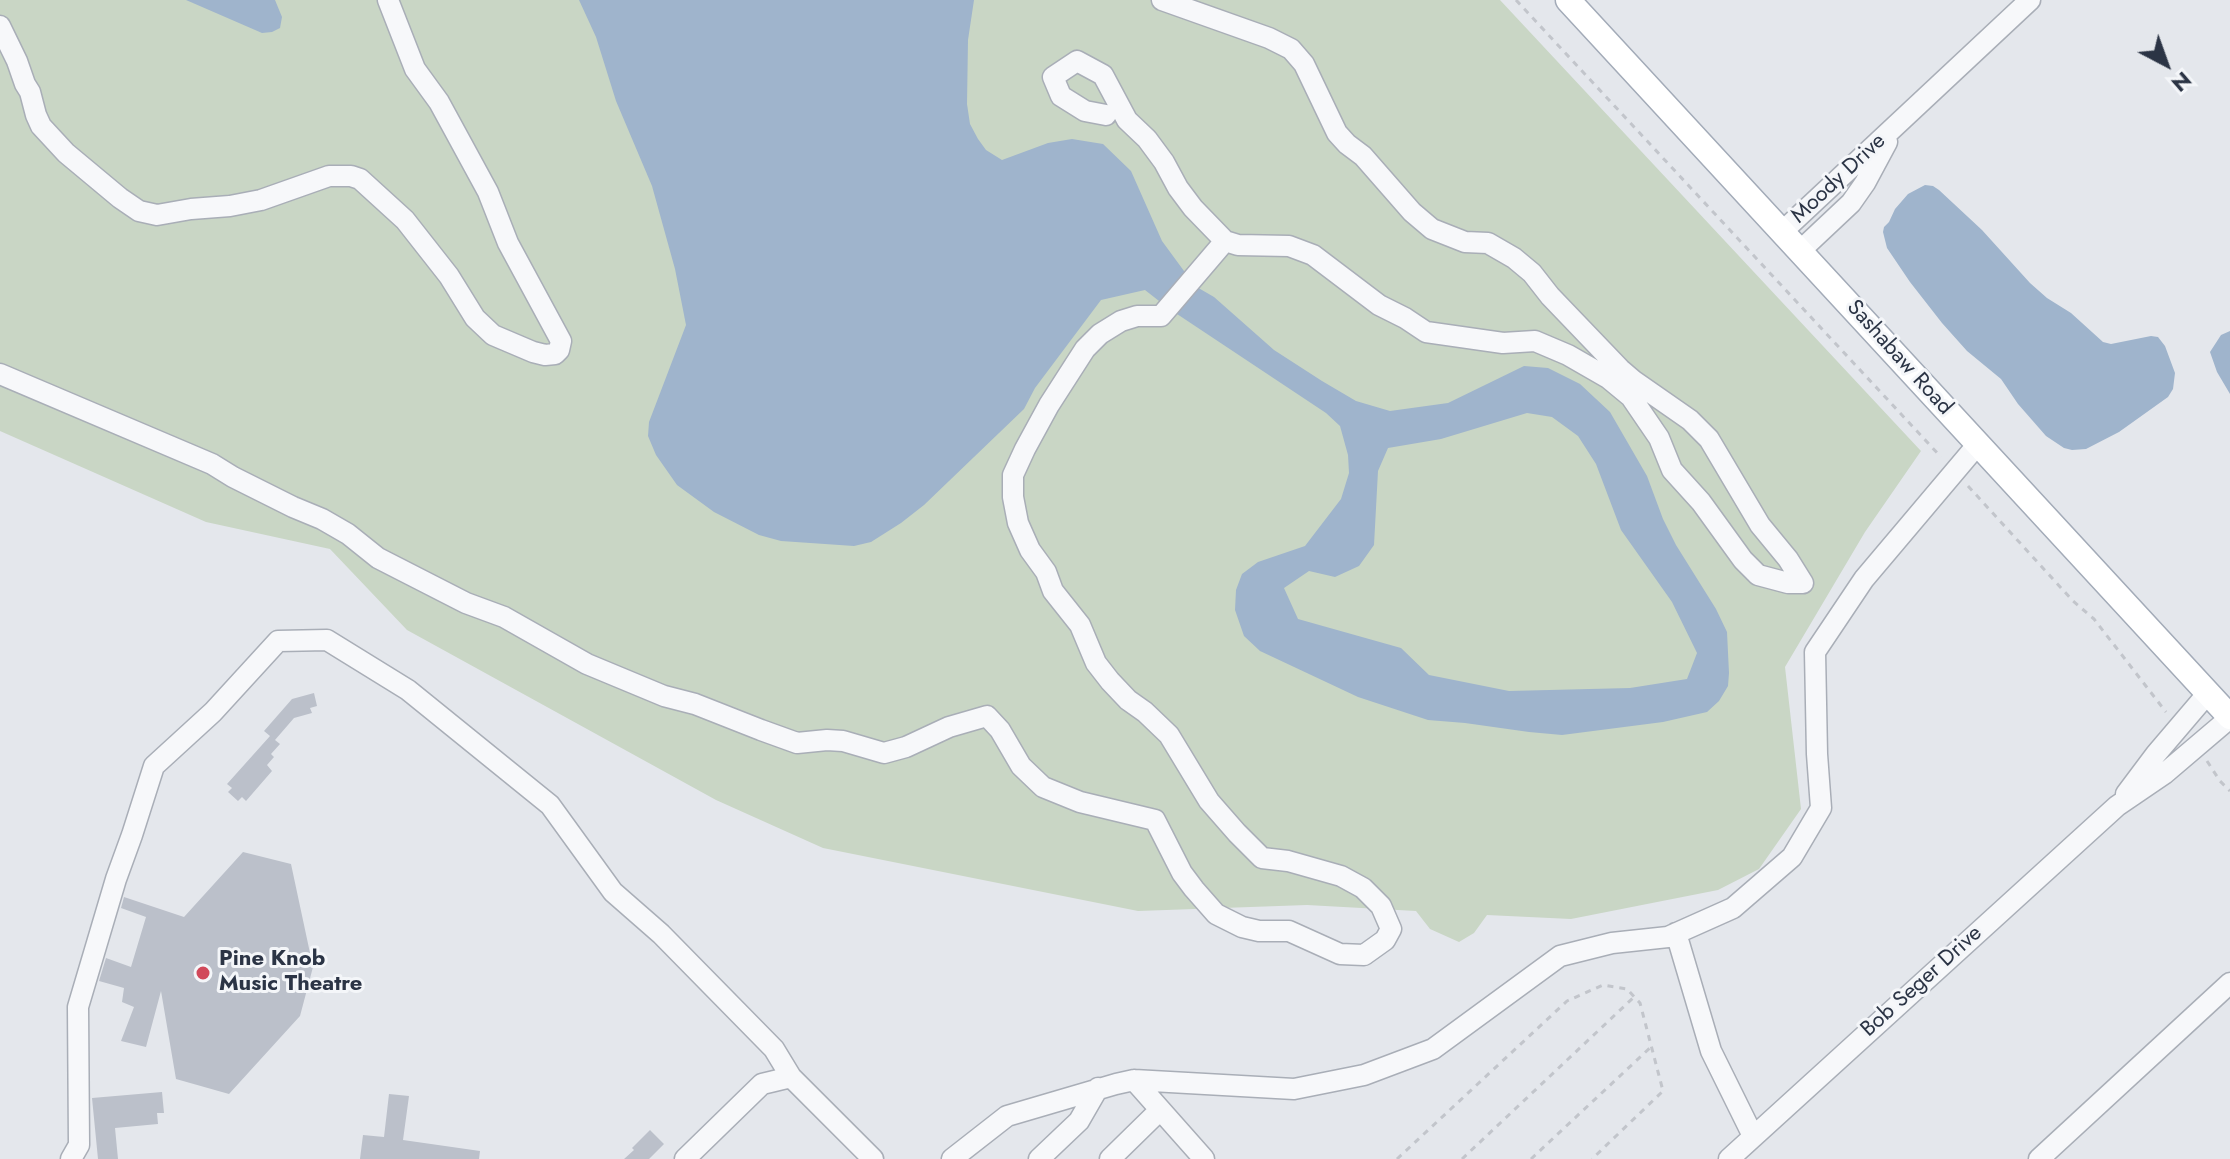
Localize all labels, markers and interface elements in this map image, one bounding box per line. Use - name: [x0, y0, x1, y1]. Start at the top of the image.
- north arrow: [2126, 24, 2206, 104]
- text: N: [2165, 64, 2199, 100]
- street label: Moody Drive: [1786, 129, 1892, 229]
- street label: Sashabaw Road: [1840, 295, 1958, 421]
- street label: Bob Seger Drive: [1856, 921, 1988, 1043]
- place label: Pine Knob Music Theatre: [219, 947, 362, 998]
- marker: Pine Knob Music Theatre: [194, 964, 212, 982]

